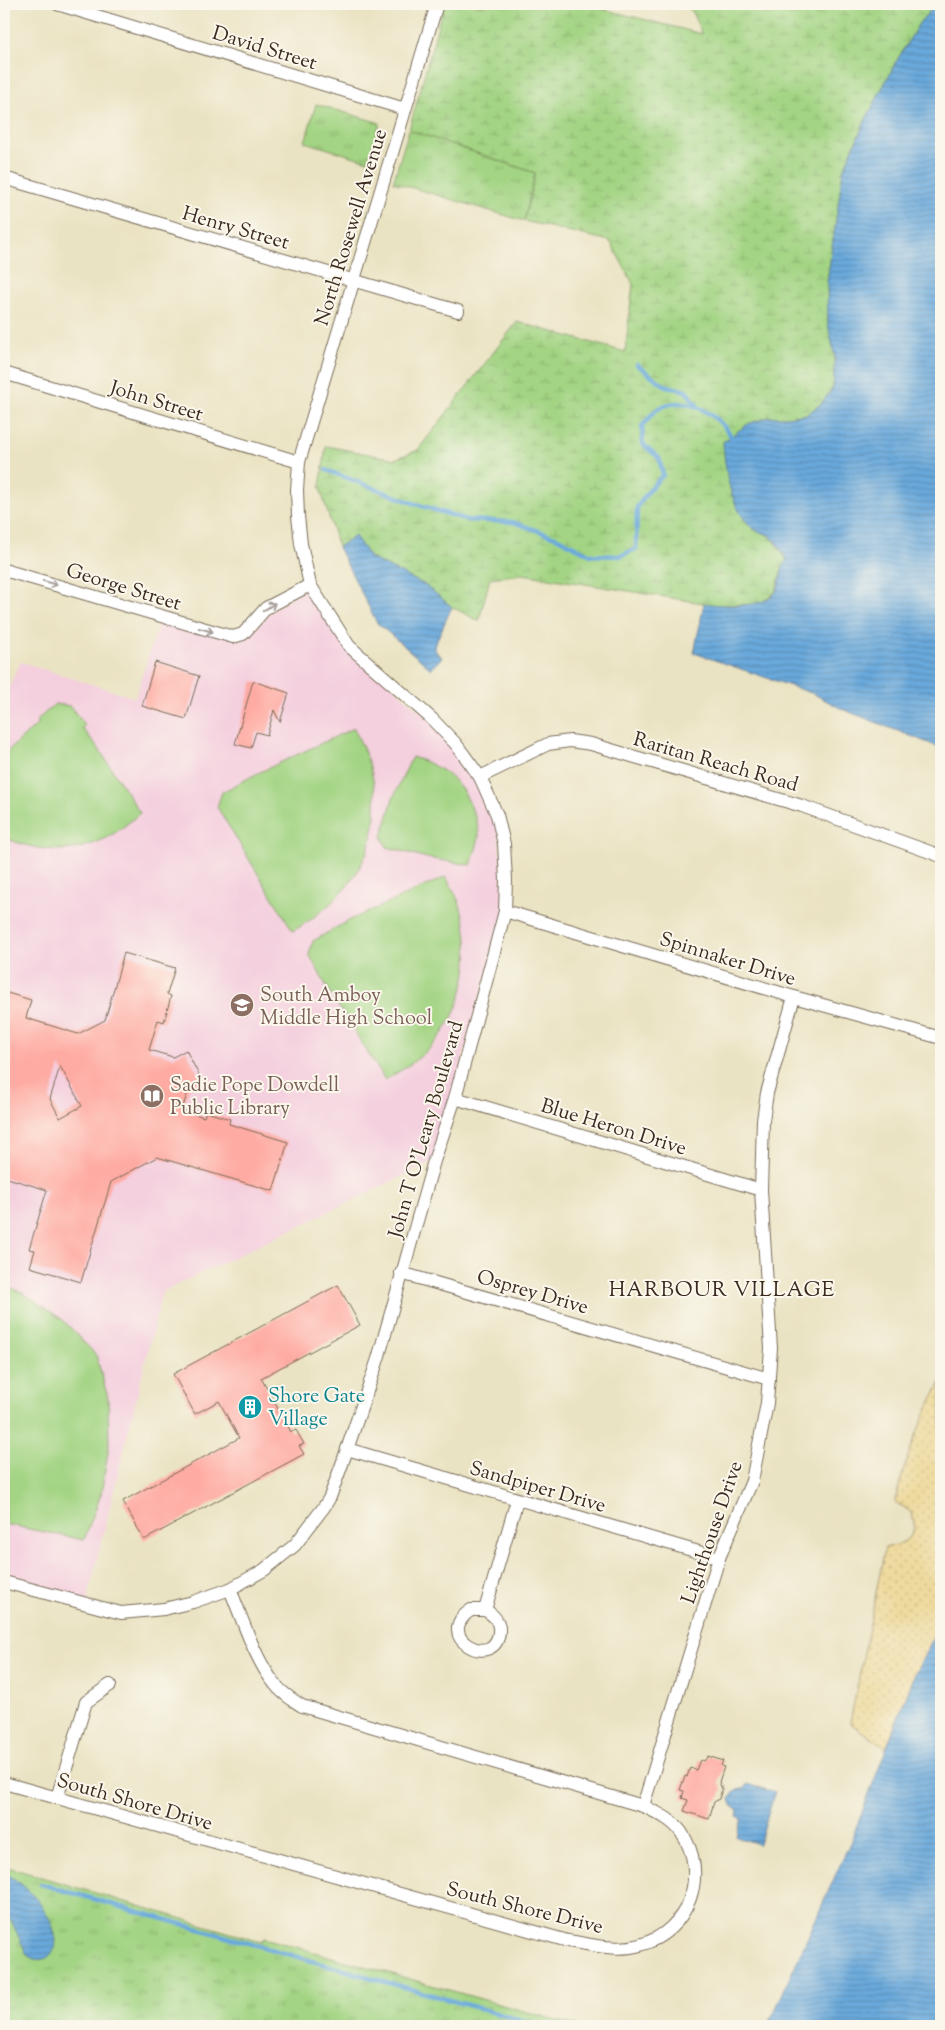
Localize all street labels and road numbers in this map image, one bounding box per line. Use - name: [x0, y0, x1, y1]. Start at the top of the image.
- street label: David Street: [208, 20, 320, 79]
- street label: North Rosewell Avenue: [309, 126, 396, 330]
- street label: Henry Street: [178, 200, 292, 259]
- street label: John Street: [105, 374, 207, 430]
- street label: George Street: [62, 557, 185, 620]
- street label: Raritan Reach Road: [629, 726, 801, 801]
- street label: Spinnaker Drive: [655, 926, 799, 995]
- street label: John T O'Leary Boulevard: [382, 1018, 472, 1243]
- street label: Blue Heron Drive: [537, 1092, 690, 1164]
- street label: Osprey Drive: [473, 1264, 592, 1323]
- street label: Sandpiper Drive: [466, 1455, 609, 1522]
- street label: Lighthouse Drive: [675, 1457, 751, 1608]
- street label: South Shore Drive: [53, 1767, 216, 1840]
- street label: South Shore Drive: [443, 1876, 606, 1943]

